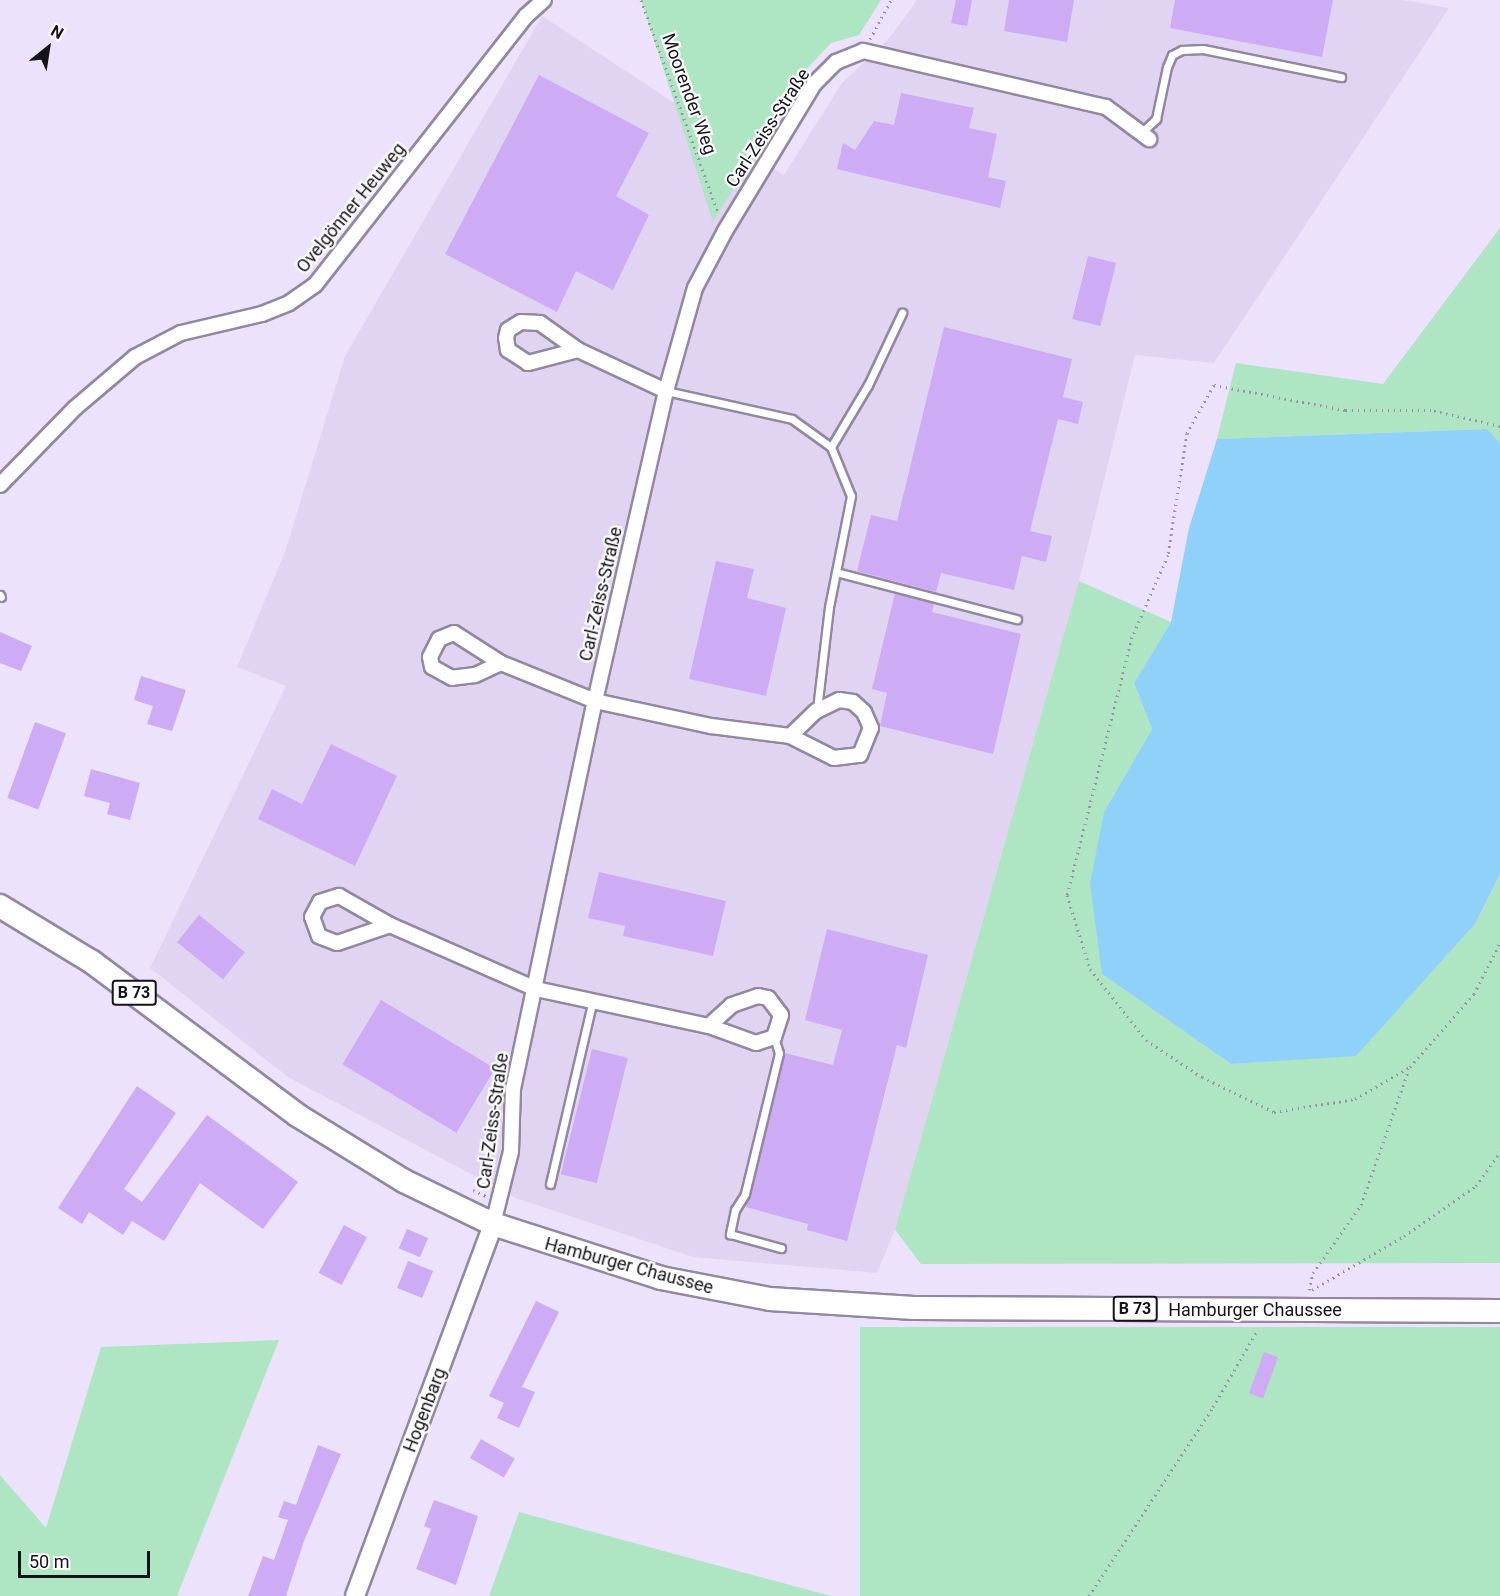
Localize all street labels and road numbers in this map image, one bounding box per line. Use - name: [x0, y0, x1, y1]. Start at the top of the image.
- street label: Moorender Weg: [657, 31, 721, 157]
- street label: Carl-Zeiss-Straße: [722, 65, 814, 191]
- street label: Ovelgönner Heuweg: [292, 139, 410, 277]
- street label: Carl-Zeiss-Straße: [575, 525, 627, 663]
- road number: B 73: [112, 980, 156, 1006]
- street label: Carl-Zeiss-Straße: [473, 1051, 513, 1191]
- street label: Hamburger Chaussee: [542, 1233, 716, 1299]
- road number: B 73: [1112, 1296, 1158, 1322]
- street label: Hamburger Chaussee: [1168, 1299, 1342, 1321]
- street label: Hogenbarg: [399, 1365, 451, 1455]

